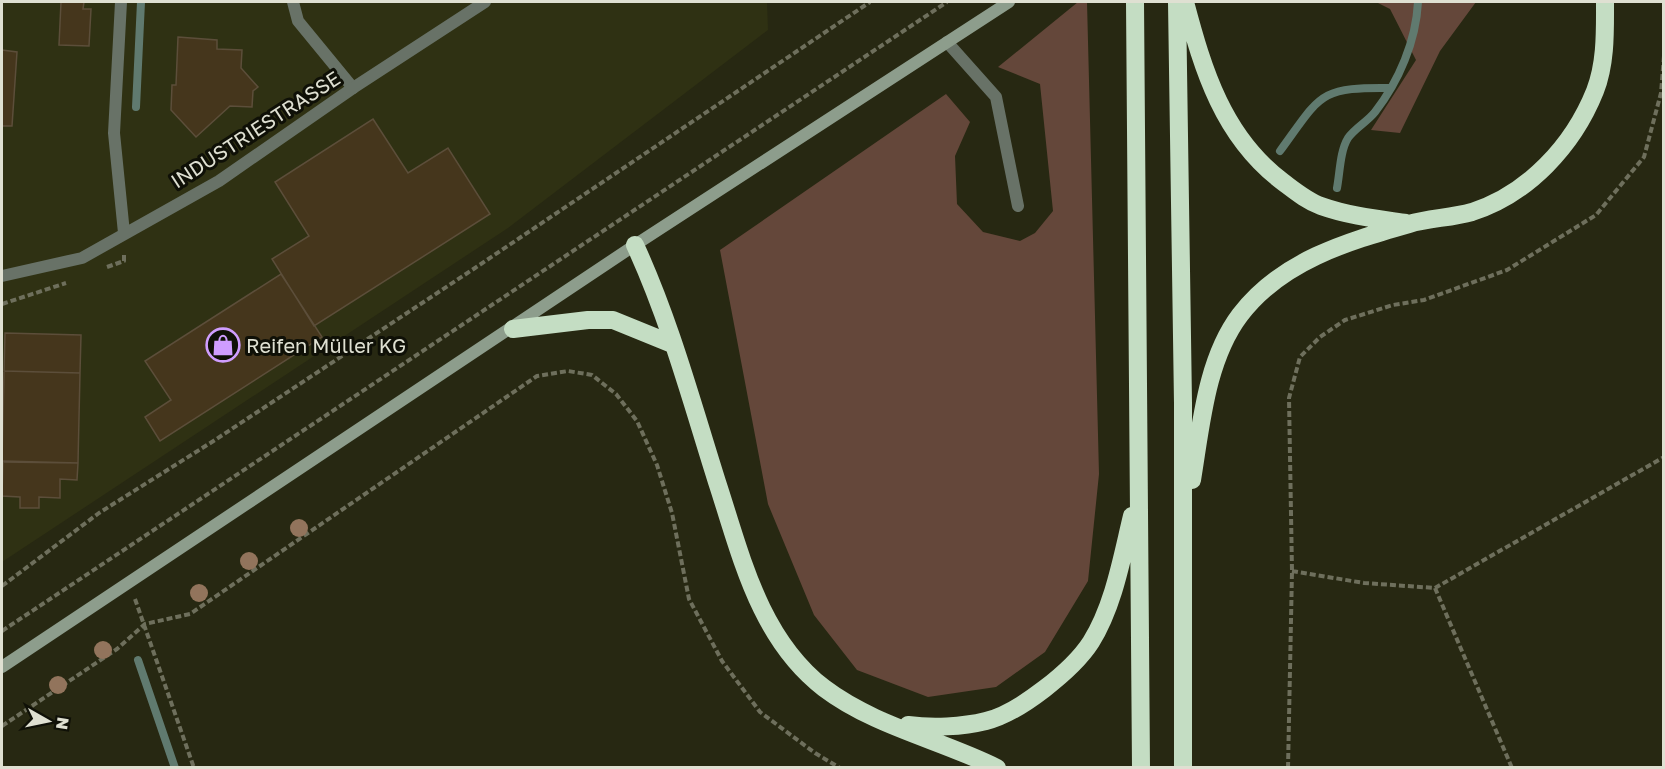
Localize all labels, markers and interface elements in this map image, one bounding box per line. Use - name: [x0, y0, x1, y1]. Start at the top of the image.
- street label: INDUSTRIESTRASSE: [166, 65, 344, 193]
- shop icon: Reifen Müller KG: [205, 327, 241, 363]
- place label: Reifen Müller KG: [246, 333, 406, 357]
- north arrow: [18, 691, 78, 751]
- text: N: [52, 716, 74, 731]

